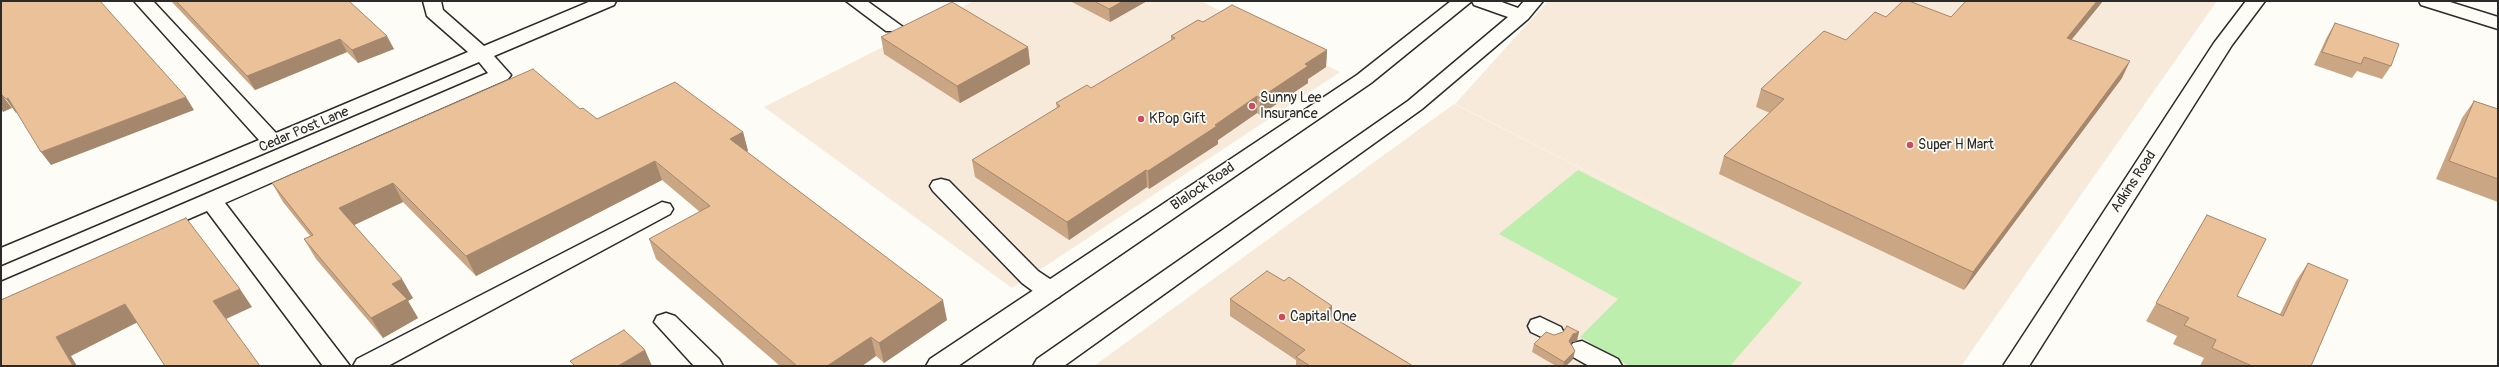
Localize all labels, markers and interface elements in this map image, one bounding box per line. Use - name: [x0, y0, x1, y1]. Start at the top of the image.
- place label: Sunny Lee Insurance: [1260, 90, 1321, 122]
- marker: Sunny Lee Insurance: [1247, 101, 1257, 111]
- street label: Cedar Post Lane: [257, 104, 351, 156]
- place label: KPop Gift: [1149, 111, 1206, 127]
- marker: KPop Gift: [1136, 114, 1146, 124]
- place label: Super H Mart: [1918, 137, 1994, 153]
- marker: Super H Mart: [1905, 140, 1915, 150]
- street label: Adkins Road: [2108, 148, 2160, 216]
- street label: Blalock Road: [1168, 159, 1238, 215]
- place label: Capital One: [1290, 309, 1356, 325]
- marker: Capital One: [1277, 312, 1287, 322]

